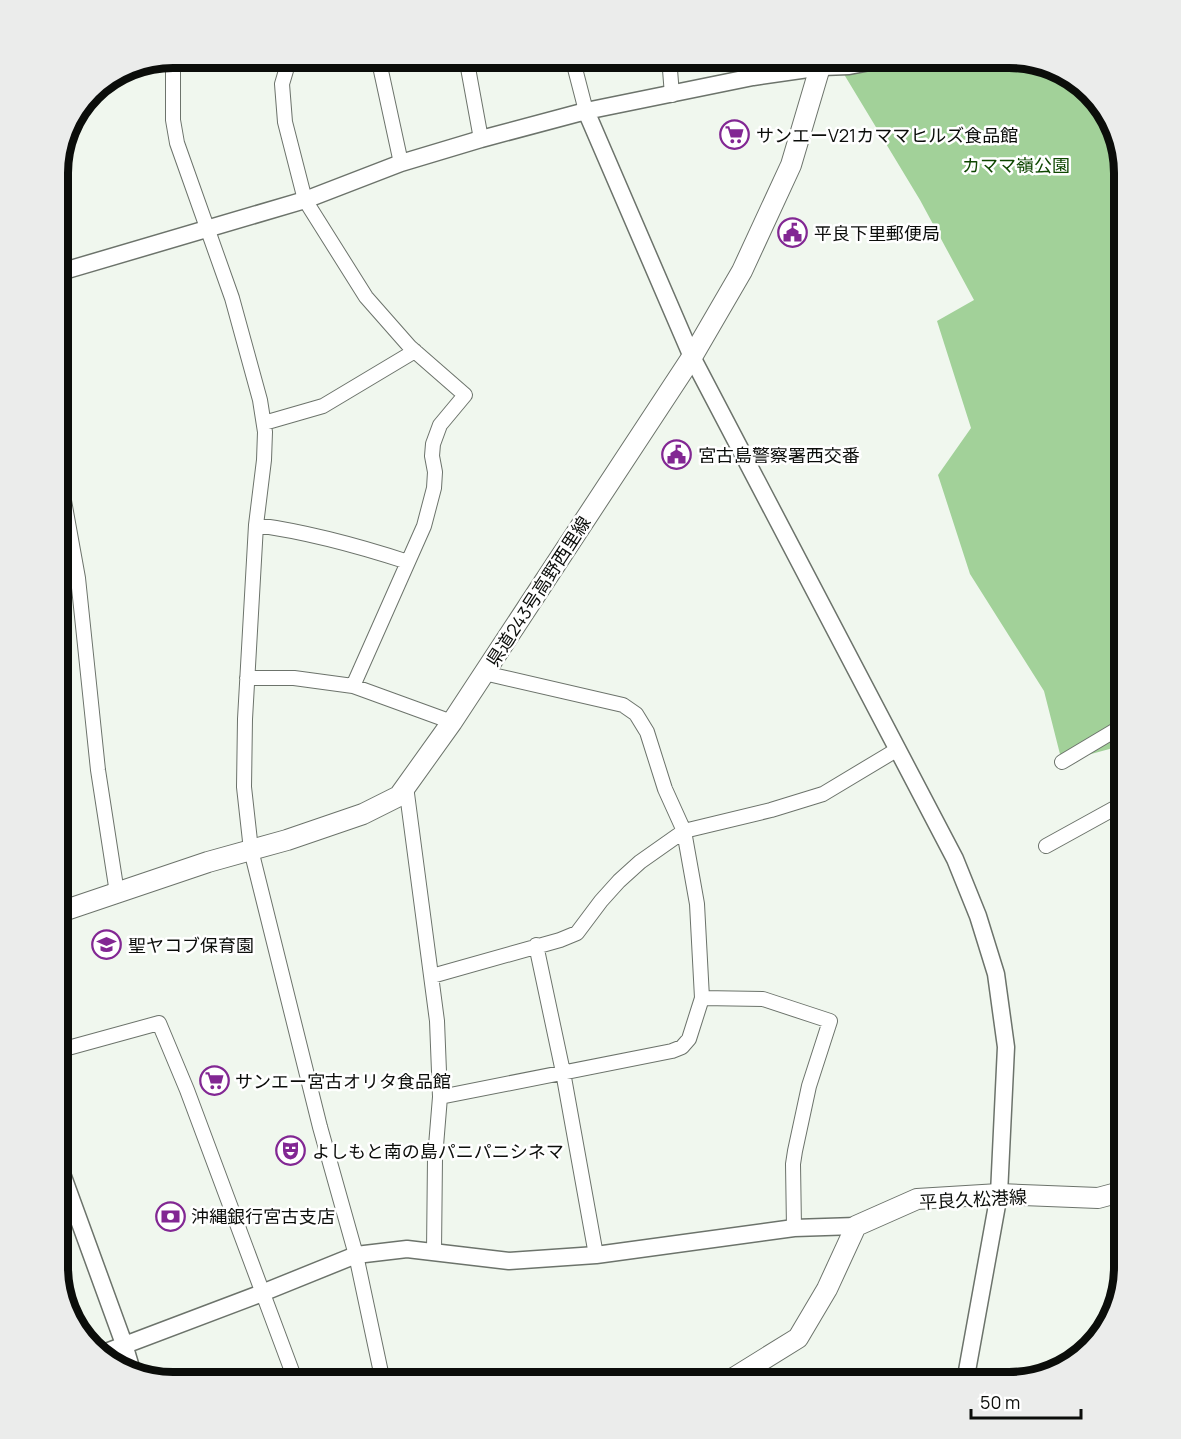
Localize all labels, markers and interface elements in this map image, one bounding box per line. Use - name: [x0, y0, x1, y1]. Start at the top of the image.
- supermarket icon: サンエーV21カママヒルズ食品館: [719, 119, 751, 151]
- place label: サンエーV21カママヒルズ食品館: [756, 123, 1018, 147]
- park label: カママ嶺公園: [962, 153, 1070, 177]
- public building icon: 平良下里郵便局: [777, 217, 809, 249]
- place label: 平良下里郵便局: [814, 221, 940, 245]
- public building icon: 宮古島警察署西交番: [661, 439, 693, 471]
- place label: 宮古島警察署西交番: [698, 443, 860, 467]
- street label: 県道243号高野西里線: [480, 511, 596, 671]
- school or university icon: 聖ヤコブ保育園: [91, 929, 123, 961]
- place label: 聖ヤコブ保育園: [128, 933, 254, 957]
- supermarket icon: サンエー宮古オリタ食品館: [198, 1065, 230, 1097]
- place label: サンエー宮古オリタ食品館: [235, 1069, 451, 1093]
- theatre icon: よしもと南の島パニパニシネマ: [275, 1135, 307, 1167]
- place label: よしもと南の島パニパニシネマ: [312, 1139, 564, 1163]
- street label: 平良久松港線: [918, 1184, 1028, 1214]
- bank icon: 沖縄銀行宮古支店: [154, 1200, 186, 1232]
- place label: 沖縄銀行宮古支店: [191, 1204, 335, 1228]
- scale bar: [971, 1382, 1080, 1420]
- text: 50 m: [980, 1390, 1020, 1414]

